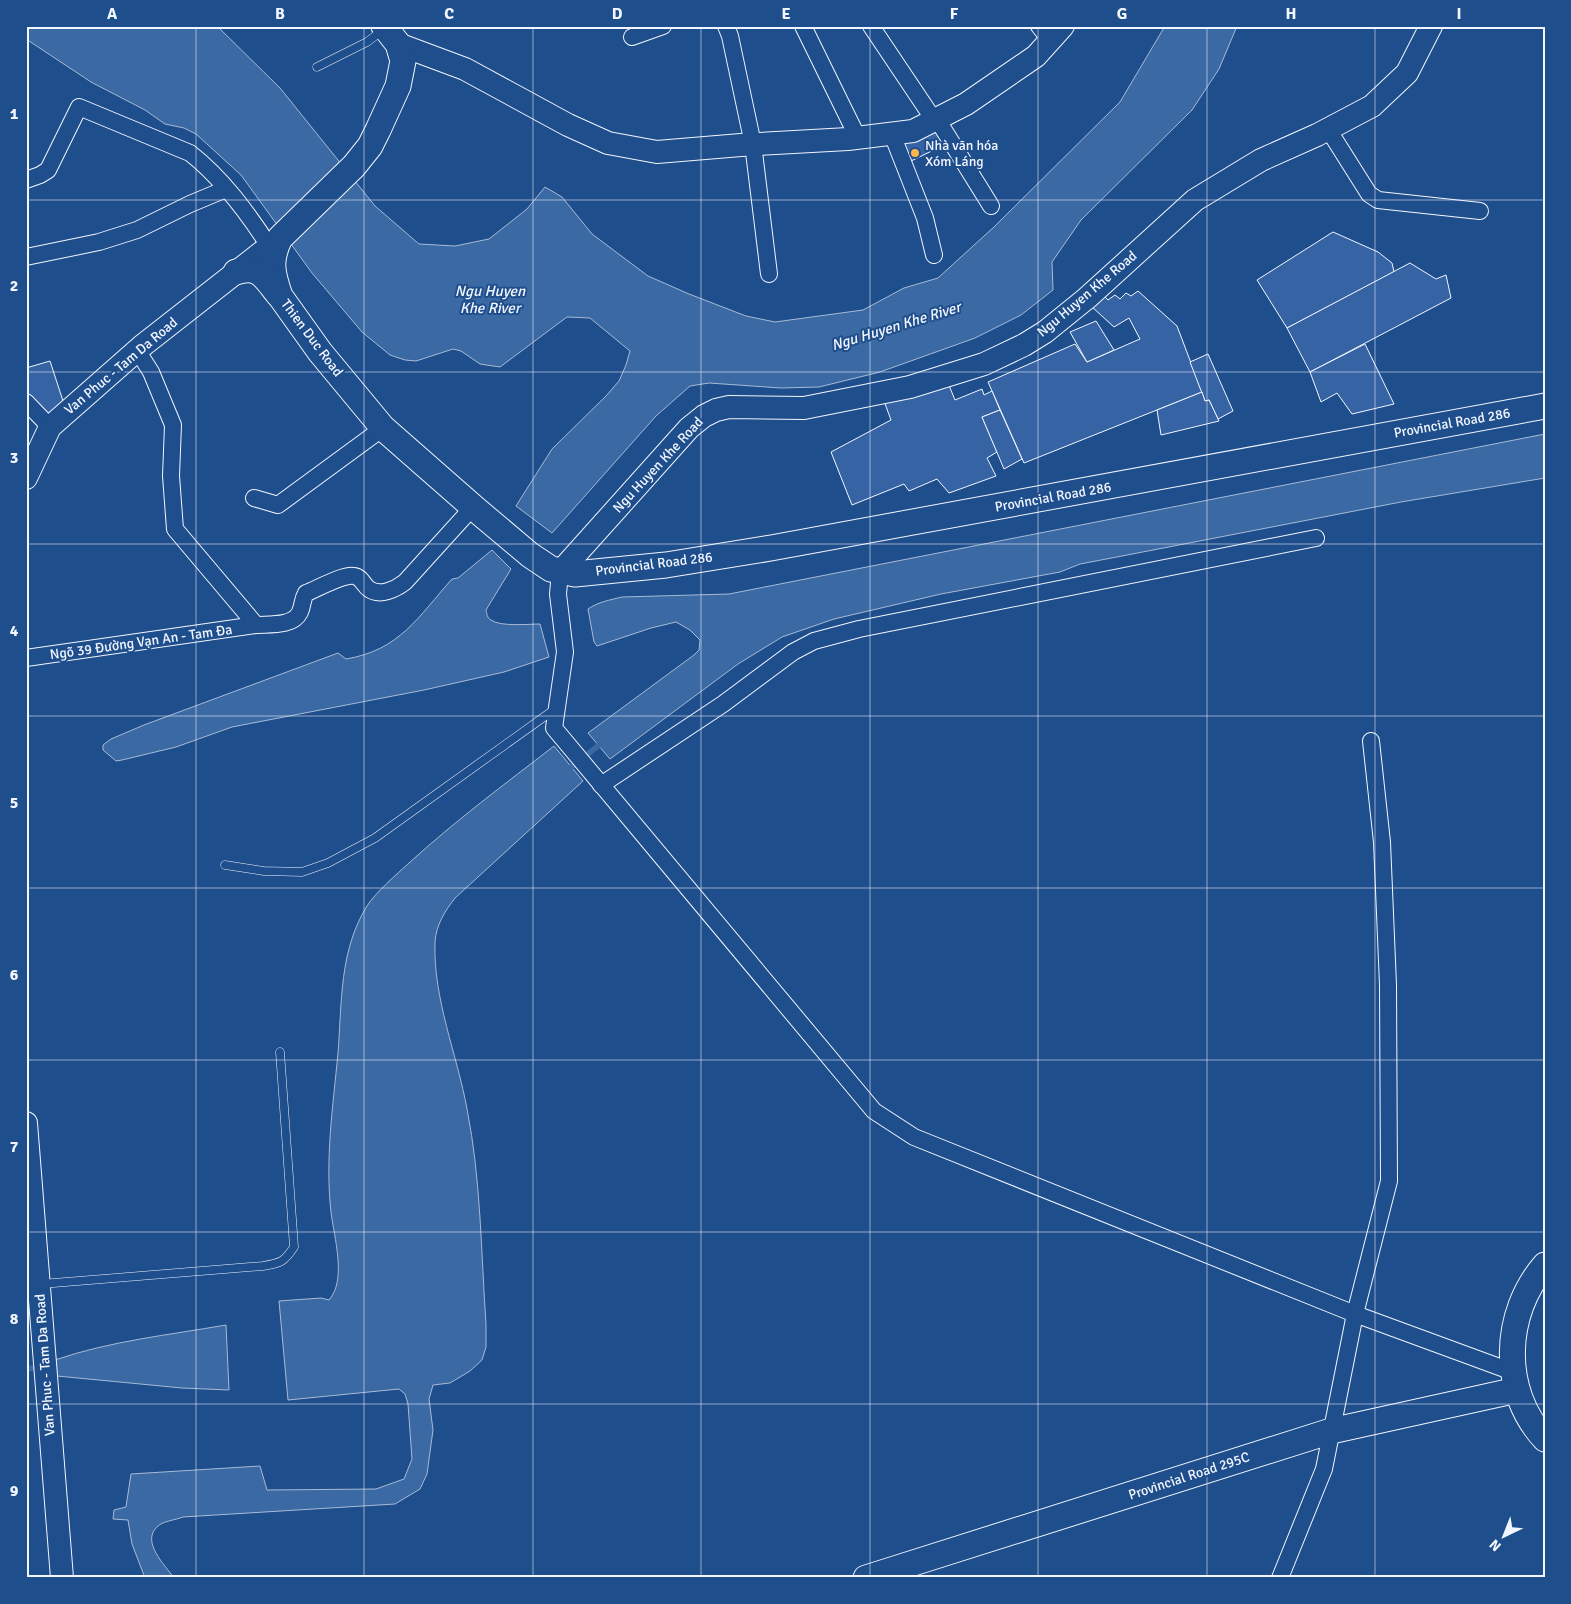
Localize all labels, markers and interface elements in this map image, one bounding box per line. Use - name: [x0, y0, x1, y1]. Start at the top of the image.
- text: A: [107, 4, 118, 24]
- text: B: [275, 4, 285, 24]
- text: C: [444, 4, 454, 24]
- text: D: [612, 4, 623, 24]
- text: E: [781, 4, 791, 24]
- text: F: [950, 4, 959, 24]
- text: G: [1117, 4, 1127, 24]
- text: H: [1286, 4, 1296, 24]
- text: I: [1456, 4, 1462, 24]
- text: 1: [10, 104, 19, 124]
- place label: Nhà văn hóa Xóm Láng: [925, 137, 998, 170]
- marker: Nhà văn hóa Xóm Láng: [909, 147, 921, 159]
- street label: Ngu Huyen Khe Road: [1034, 247, 1140, 341]
- text: 2: [10, 276, 18, 296]
- water label: Ngu Huyen Khe River: [455, 282, 526, 317]
- street label: Thien Duc Road: [277, 296, 347, 380]
- water label: Ngu Huyen Khe River: [829, 297, 965, 354]
- street label: Van Phuc - Tam Da Road: [61, 314, 181, 418]
- street label: Provincial Road 286: [1392, 404, 1512, 442]
- street label: Ngu Huyen Khe Road: [609, 414, 707, 516]
- text: 3: [10, 448, 18, 468]
- street label: Provincial Road 286: [993, 478, 1113, 516]
- street label: Provincial Road 286: [594, 548, 714, 580]
- text: 4: [10, 621, 19, 641]
- street label: Ngõ 39 Đường Vạn An - Tam Đa: [49, 621, 233, 663]
- text: 5: [10, 793, 18, 813]
- text: 6: [10, 965, 19, 985]
- text: 7: [10, 1137, 19, 1157]
- street label: Van Phuc - Tam Da Road: [32, 1293, 58, 1437]
- text: 8: [10, 1309, 19, 1329]
- street label: Provincial Road 295C: [1126, 1448, 1252, 1504]
- text: 9: [10, 1481, 19, 1501]
- north arrow: [1478, 1512, 1528, 1562]
- text: N: [1486, 1536, 1505, 1555]

